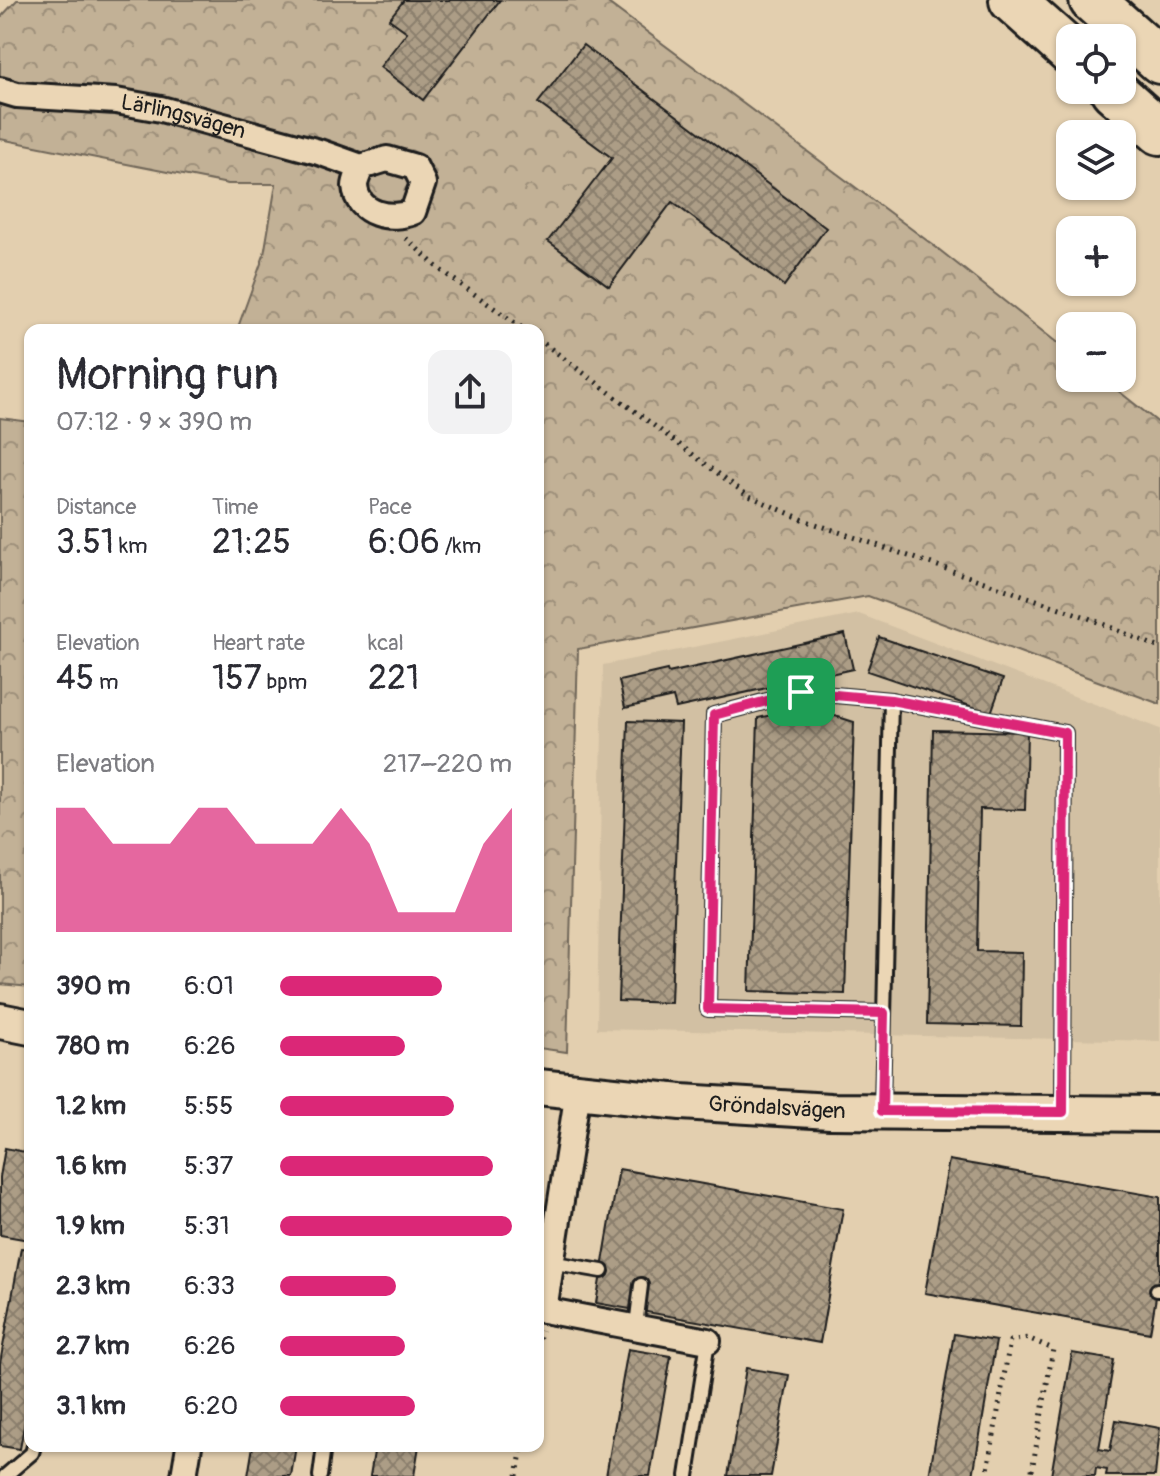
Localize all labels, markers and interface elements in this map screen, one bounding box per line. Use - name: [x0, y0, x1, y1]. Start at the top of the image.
- map controls: [1056, 24, 1136, 392]
- button: locate: [1056, 24, 1136, 104]
- street label: Lärlingsvägen: [119, 88, 249, 145]
- button: layers: [1056, 120, 1136, 200]
- button: +: [1056, 216, 1136, 296]
- button: −: [1056, 312, 1136, 392]
- text: Morning run: [56, 348, 279, 403]
- button: share: [428, 350, 512, 434]
- text: 07:12 · 9 × 390 m: [56, 406, 252, 438]
- text: Distance: [56, 493, 136, 521]
- text: Time: [212, 493, 258, 521]
- text: Pace: [368, 493, 412, 521]
- text: 3.51: [56, 521, 114, 564]
- text: 21:25: [212, 521, 291, 564]
- text: 6:06: [368, 521, 440, 564]
- text: km: [114, 532, 148, 560]
- text: /km: [440, 532, 481, 560]
- text: Elevation: [56, 629, 140, 657]
- text: Heart rate: [212, 629, 305, 657]
- text: kcal: [368, 629, 404, 657]
- text: 45: [56, 657, 94, 700]
- text: 157: [212, 657, 262, 700]
- text: 221: [368, 657, 419, 700]
- pin: [767, 658, 835, 726]
- text: m: [94, 668, 118, 696]
- text: bpm: [262, 668, 307, 696]
- icon: arrive: [779, 670, 823, 714]
- text: Elevation: [56, 748, 155, 780]
- text: 217–220 m: [383, 748, 512, 780]
- text: 390 m: [56, 970, 130, 1002]
- text: 6:01: [184, 970, 234, 1002]
- text: 780 m: [56, 1030, 129, 1062]
- text: 6:26: [184, 1030, 236, 1062]
- text: 1.2 km: [56, 1090, 126, 1122]
- text: 5:55: [184, 1090, 233, 1122]
- street label: Gröndalsvägen: [708, 1090, 846, 1125]
- text: 1.6 km: [56, 1150, 127, 1182]
- text: 5:37: [184, 1150, 233, 1182]
- text: 1.9 km: [56, 1210, 125, 1242]
- text: 5:31: [184, 1210, 230, 1242]
- text: 2.3 km: [56, 1270, 130, 1302]
- text: 6:33: [184, 1270, 235, 1302]
- text: 2.7 km: [56, 1330, 130, 1362]
- text: 6:26: [184, 1330, 236, 1362]
- text: 3.1 km: [56, 1390, 126, 1422]
- text: 6:20: [184, 1390, 238, 1422]

